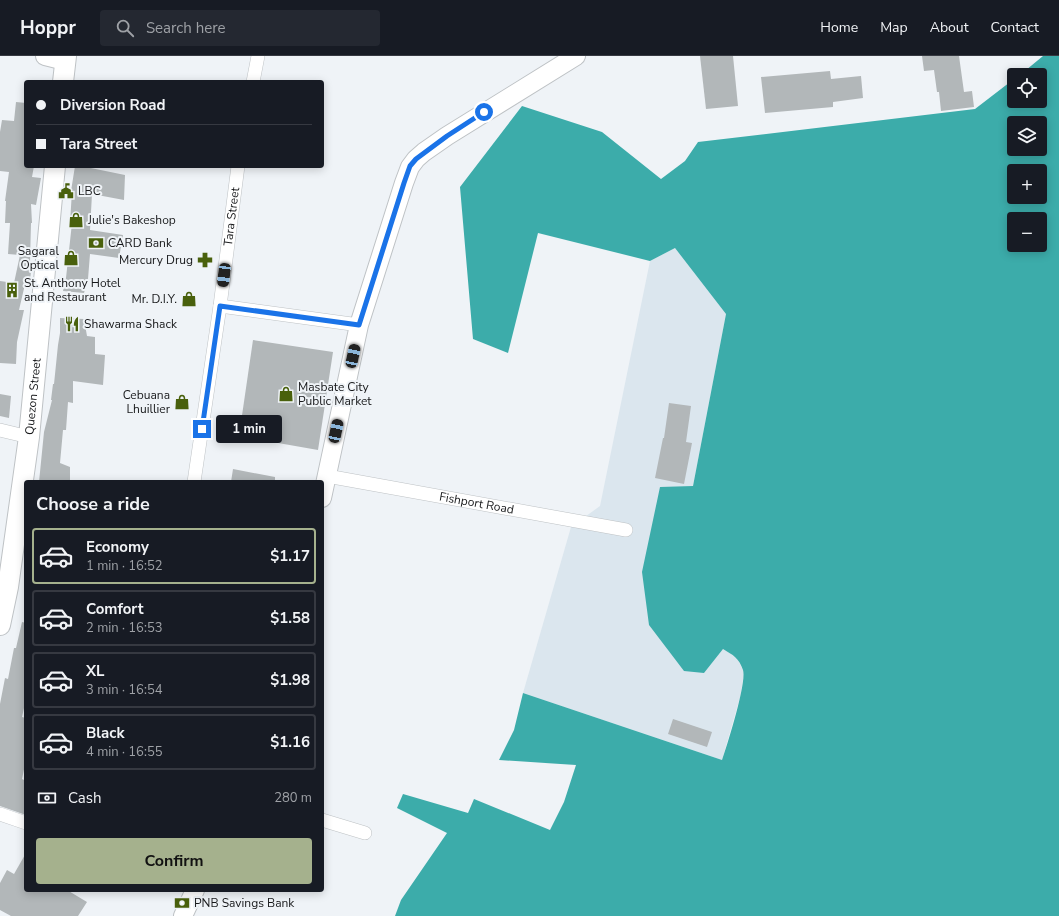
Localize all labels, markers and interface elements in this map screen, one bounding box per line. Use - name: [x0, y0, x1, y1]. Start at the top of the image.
- search box: [100, 10, 380, 46]
- text: Hoppr: [20, 15, 76, 41]
- icon: search: [114, 17, 136, 39]
- text: Search here: [146, 18, 225, 38]
- text: Home: [820, 18, 858, 37]
- text: Map: [880, 18, 908, 37]
- text: About: [930, 18, 969, 37]
- text: Contact: [991, 18, 1039, 37]
- map controls: [1007, 68, 1047, 252]
- button: locate: [1007, 68, 1047, 108]
- text: Diversion Road: [60, 95, 166, 115]
- route start: [475, 103, 493, 121]
- button: layers: [1007, 116, 1047, 156]
- text: Tara Street: [60, 134, 137, 154]
- button: +: [1007, 164, 1047, 204]
- public building icon: LBC: [57, 182, 75, 200]
- place label: LBC: [78, 183, 101, 199]
- street label: Tara Street: [220, 185, 243, 247]
- shop icon: Julie's Bakeshop: [67, 211, 85, 229]
- place label: Julie's Bakeshop: [87, 212, 176, 228]
- button: −: [1007, 212, 1047, 252]
- bank icon: CARD Bank: [87, 234, 105, 252]
- place label: CARD Bank: [108, 235, 173, 251]
- place label: Sagaral Optical: [18, 243, 59, 273]
- shop icon: Sagaral Optical: [62, 249, 80, 267]
- pharmacy icon: Mercury Drug: [196, 251, 214, 269]
- place label: Mercury Drug: [119, 252, 193, 268]
- car: [217, 262, 231, 288]
- place label: St. Anthony Hotel and Restaurant: [24, 275, 121, 305]
- building icon: St. Anthony Hotel and Restaurant: [3, 281, 21, 299]
- shop icon: Mr. D.I.Y.: [180, 290, 198, 308]
- place label: Mr. D.I.Y.: [132, 291, 177, 307]
- restaurant icon: Shawarma Shack: [63, 315, 81, 333]
- place label: Shawarma Shack: [84, 316, 178, 332]
- car: [345, 343, 361, 369]
- street label: Quezon Street: [21, 357, 45, 436]
- place label: Masbate City Public Market: [298, 379, 372, 409]
- shop icon: Masbate City Public Market: [277, 385, 295, 403]
- place label: Cebuana Lhuillier: [123, 387, 171, 417]
- shop icon: Cebuana Lhuillier: [173, 393, 191, 411]
- callout: 1 min: [216, 415, 282, 443]
- car: [328, 418, 344, 444]
- route end: [193, 420, 211, 438]
- text: 1 min: [232, 420, 266, 438]
- street label: Fishport Road: [438, 488, 515, 518]
- text: Choose a ride: [36, 492, 150, 516]
- text: Economy: [86, 537, 149, 557]
- icon: car: [38, 538, 74, 574]
- text: $1.17: [270, 546, 310, 566]
- text: 1 min · 16:52: [86, 557, 162, 575]
- text: Comfort: [86, 599, 143, 619]
- icon: car: [38, 600, 74, 636]
- text: $1.58: [270, 608, 310, 628]
- text: 2 min · 16:53: [86, 619, 162, 637]
- text: XL: [86, 661, 105, 681]
- icon: car: [38, 662, 74, 698]
- text: $1.98: [270, 670, 310, 690]
- text: 3 min · 16:54: [86, 681, 162, 699]
- text: Black: [86, 723, 124, 743]
- icon: car: [38, 724, 74, 760]
- text: $1.16: [270, 732, 310, 752]
- text: 4 min · 16:55: [86, 743, 162, 761]
- icon: cash: [36, 787, 58, 809]
- text: Cash: [68, 788, 102, 808]
- text: 280 m: [274, 789, 312, 807]
- button: Confirm: [36, 838, 312, 884]
- bank icon: PNB Savings Bank: [173, 894, 191, 912]
- place label: PNB Savings Bank: [194, 895, 295, 911]

